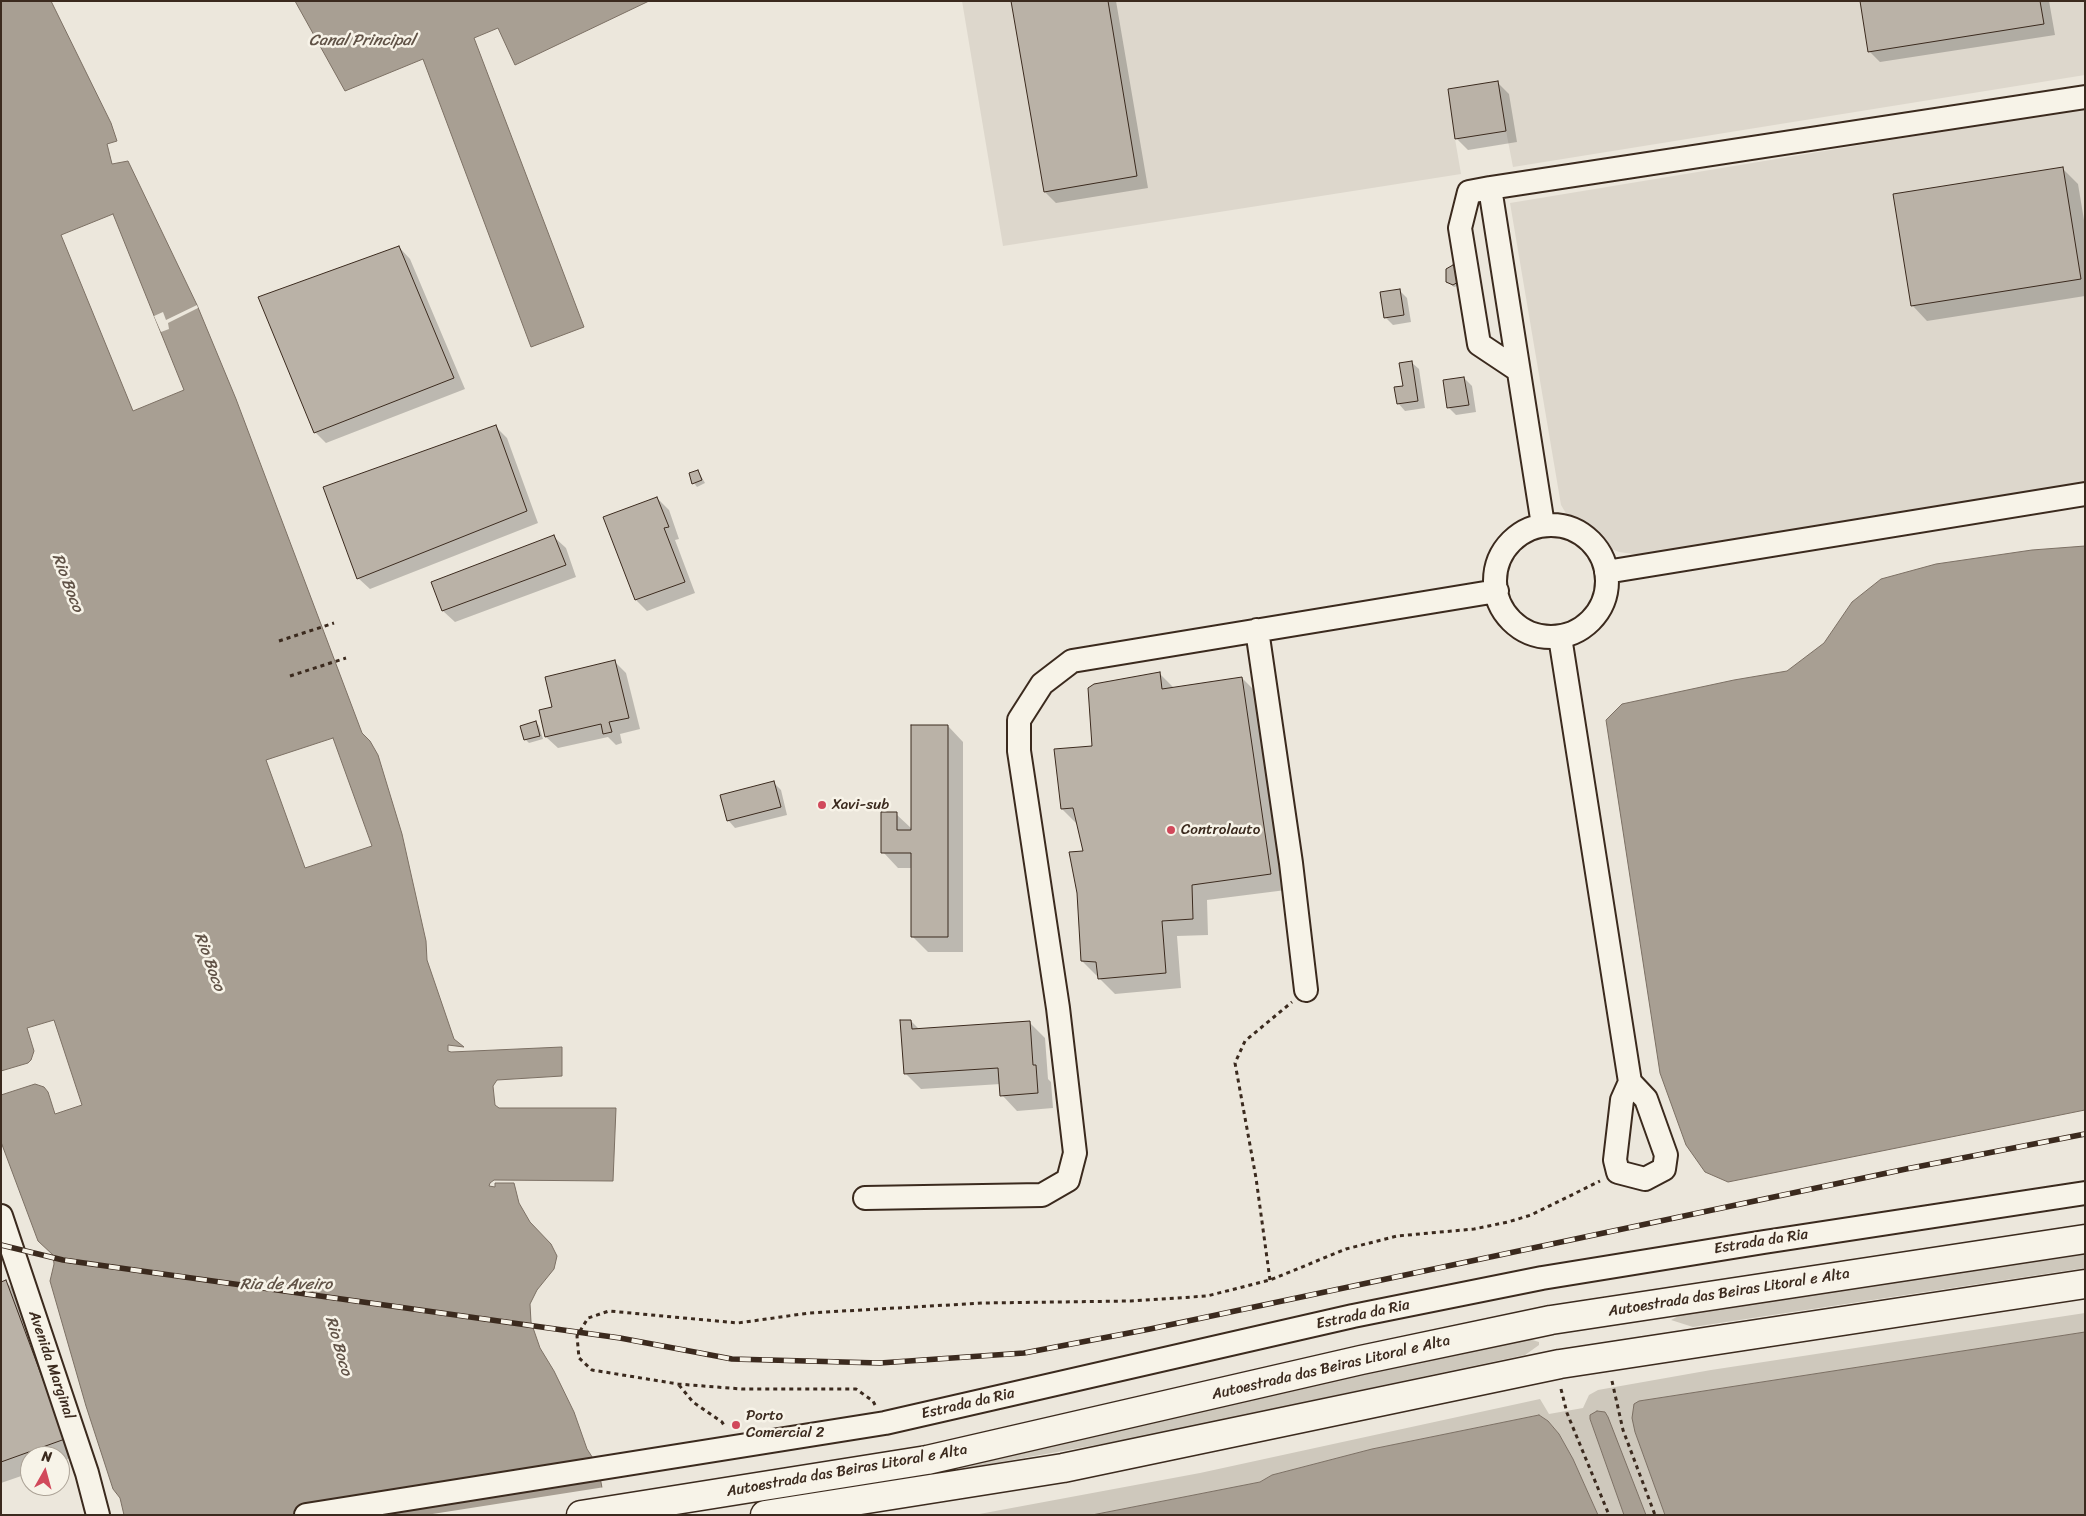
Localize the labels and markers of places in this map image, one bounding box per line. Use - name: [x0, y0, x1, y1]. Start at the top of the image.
- place label: Xavi-sub: [832, 796, 889, 814]
- marker: Xavi-sub: [816, 799, 828, 811]
- place label: Controlauto: [1181, 821, 1260, 839]
- marker: Controlauto: [1165, 824, 1177, 836]
- place label: Porto Comercial 2: [746, 1407, 824, 1442]
- marker: Porto Comercial 2: [730, 1419, 742, 1431]

